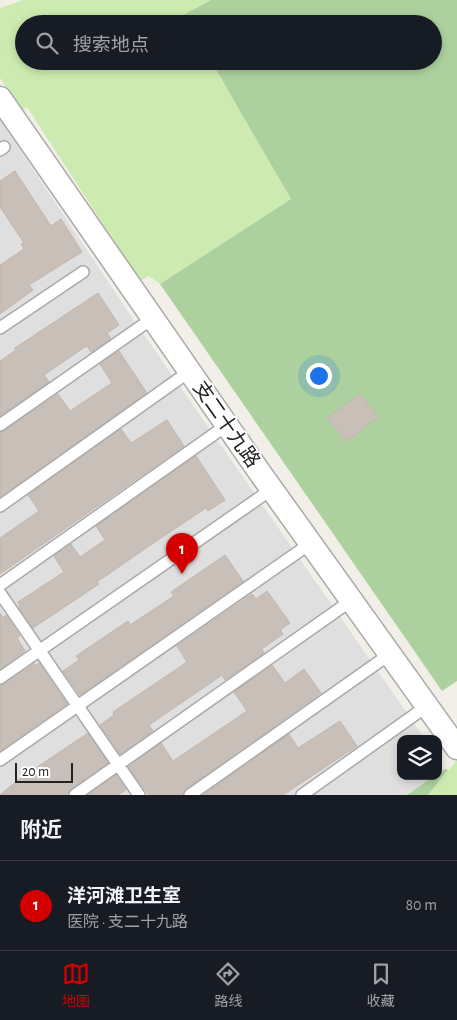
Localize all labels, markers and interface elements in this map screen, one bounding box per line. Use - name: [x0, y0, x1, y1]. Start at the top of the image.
- search box: [15, 15, 442, 70]
- icon: search: [33, 29, 61, 57]
- text: 搜索地点: [73, 36, 149, 55]
- your location: [306, 363, 332, 389]
- street label: 支二十九路: [189, 377, 264, 471]
- pin: 1: [166, 533, 198, 574]
- map controls: [397, 735, 442, 780]
- button: layers: [397, 735, 442, 780]
- scale bar: [15, 760, 72, 783]
- text: 20 m: [22, 765, 49, 779]
- text: 附近: [20, 820, 62, 841]
- text: 洋河滩卫生室: [67, 887, 181, 906]
- text: 1: [33, 897, 39, 913]
- text: 80 m: [406, 897, 437, 913]
- text: 医院 · 支二十九路: [67, 914, 188, 930]
- tab: 地图: [62, 960, 90, 1011]
- tab: 路线: [214, 960, 242, 1011]
- tab: 收藏: [367, 960, 395, 1011]

